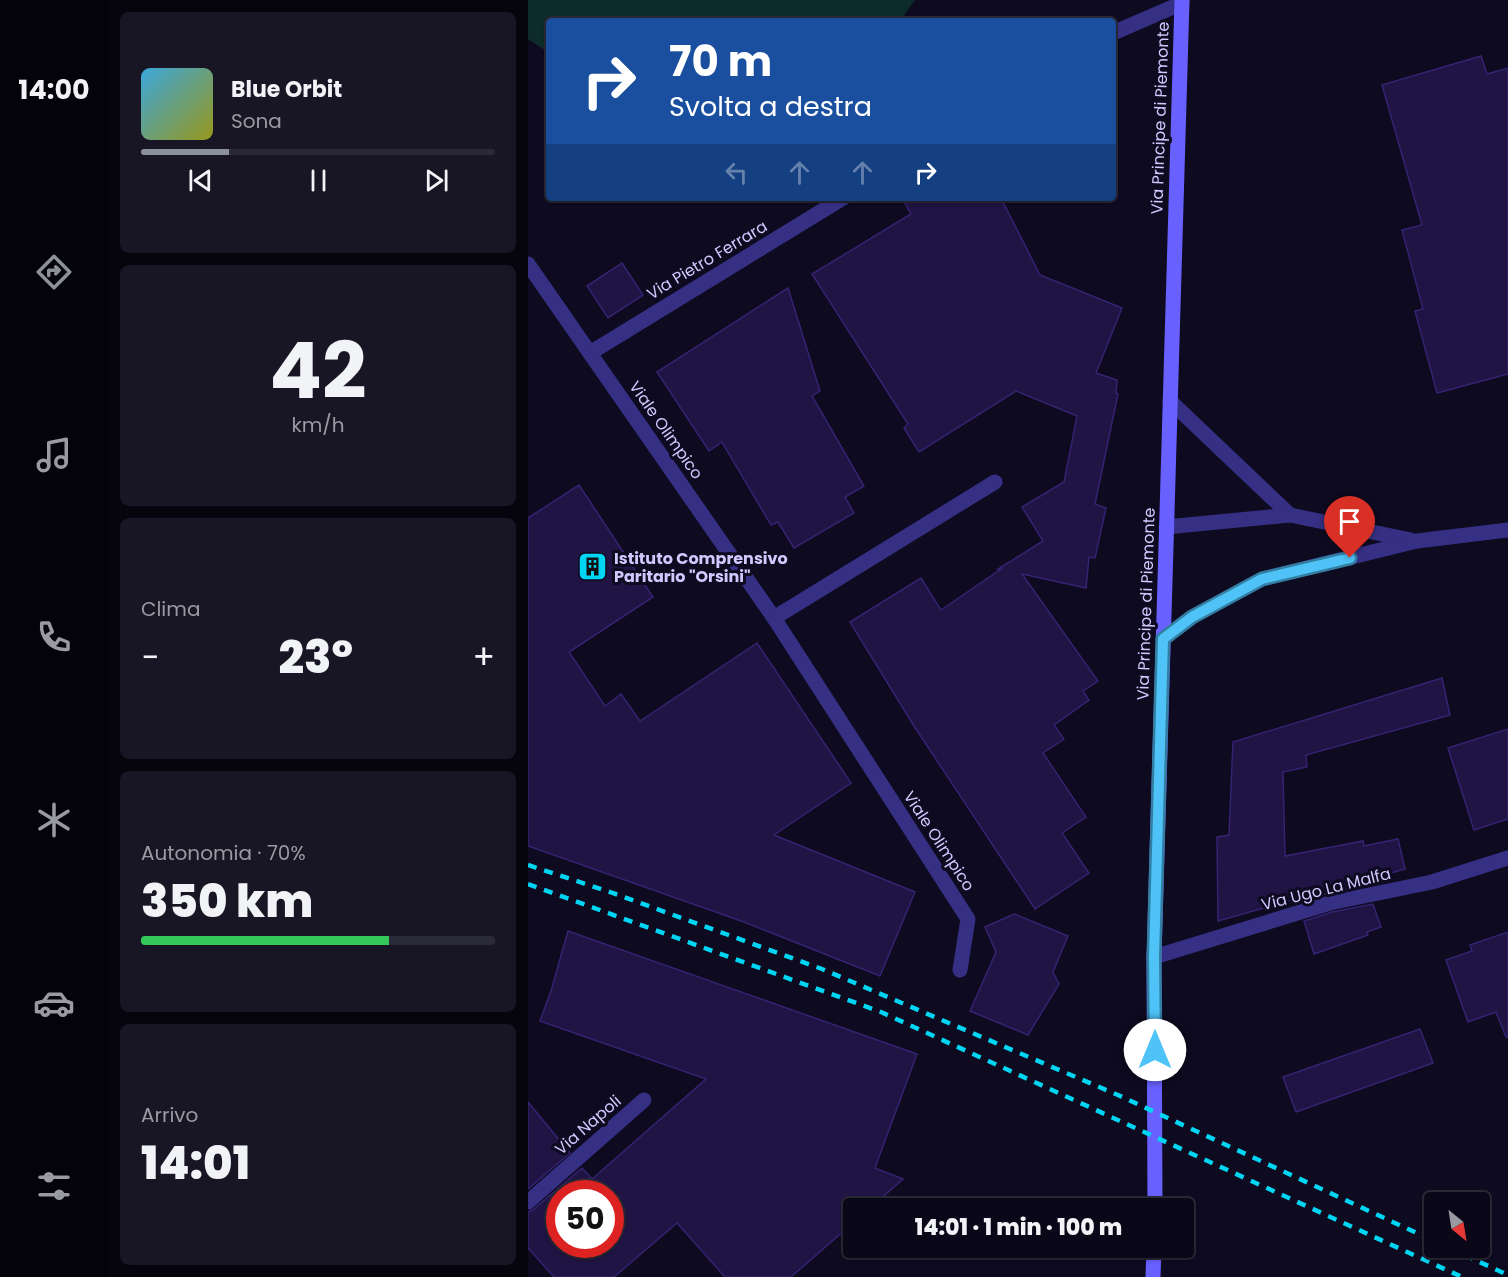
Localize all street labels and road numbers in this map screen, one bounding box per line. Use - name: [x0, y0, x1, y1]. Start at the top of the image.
- street label: Via Principe di Piemonte: [1145, 21, 1175, 215]
- street label: Via Pietro Ferrara: [642, 215, 772, 305]
- street label: Viale Olimpico: [624, 376, 708, 484]
- street label: Via Principe di Piemonte: [1131, 507, 1161, 701]
- street label: Viale Olimpico: [898, 786, 980, 896]
- street label: Via Ugo La Malfa: [1259, 862, 1393, 916]
- street label: Via Napoli: [550, 1090, 626, 1160]

